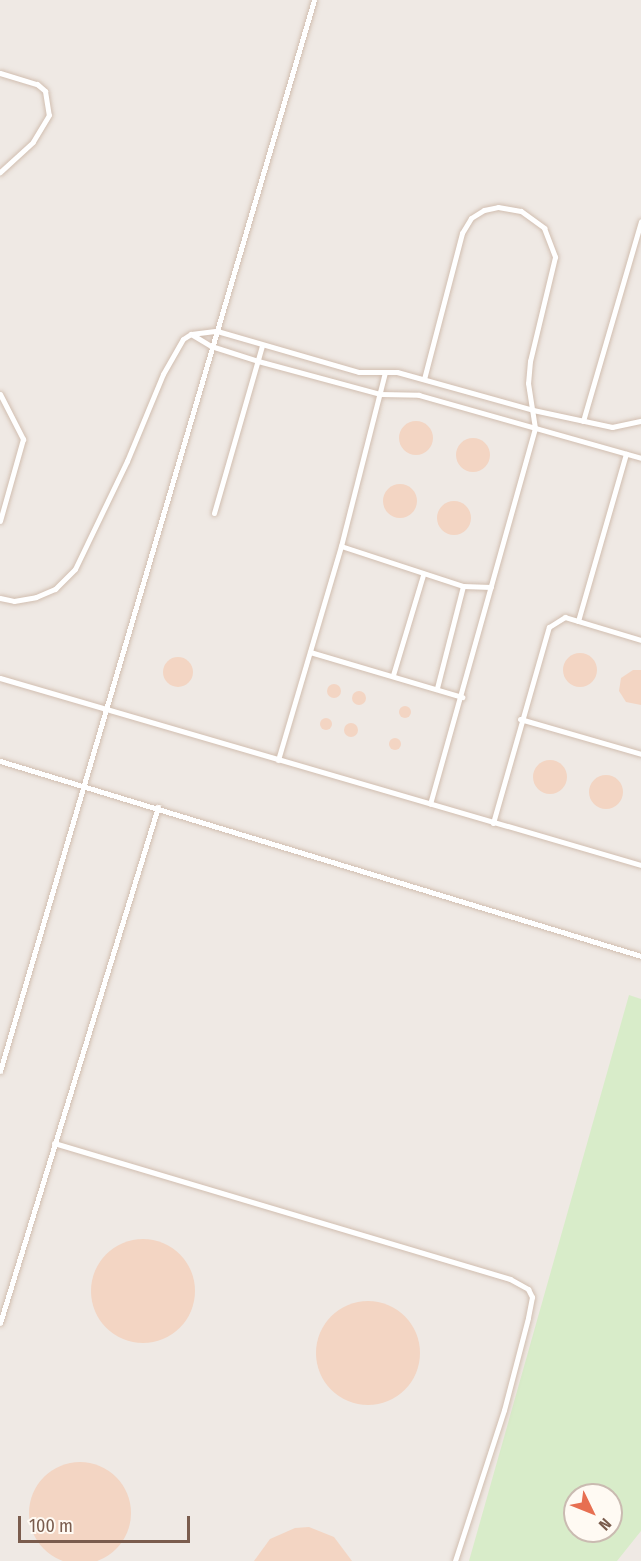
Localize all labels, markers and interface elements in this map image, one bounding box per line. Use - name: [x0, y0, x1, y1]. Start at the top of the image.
- north arrow: [563, 1483, 623, 1543]
- scale bar: [21, 1504, 194, 1542]
- text: N: [595, 1514, 615, 1534]
- text: 100 m: [29, 1515, 73, 1537]

